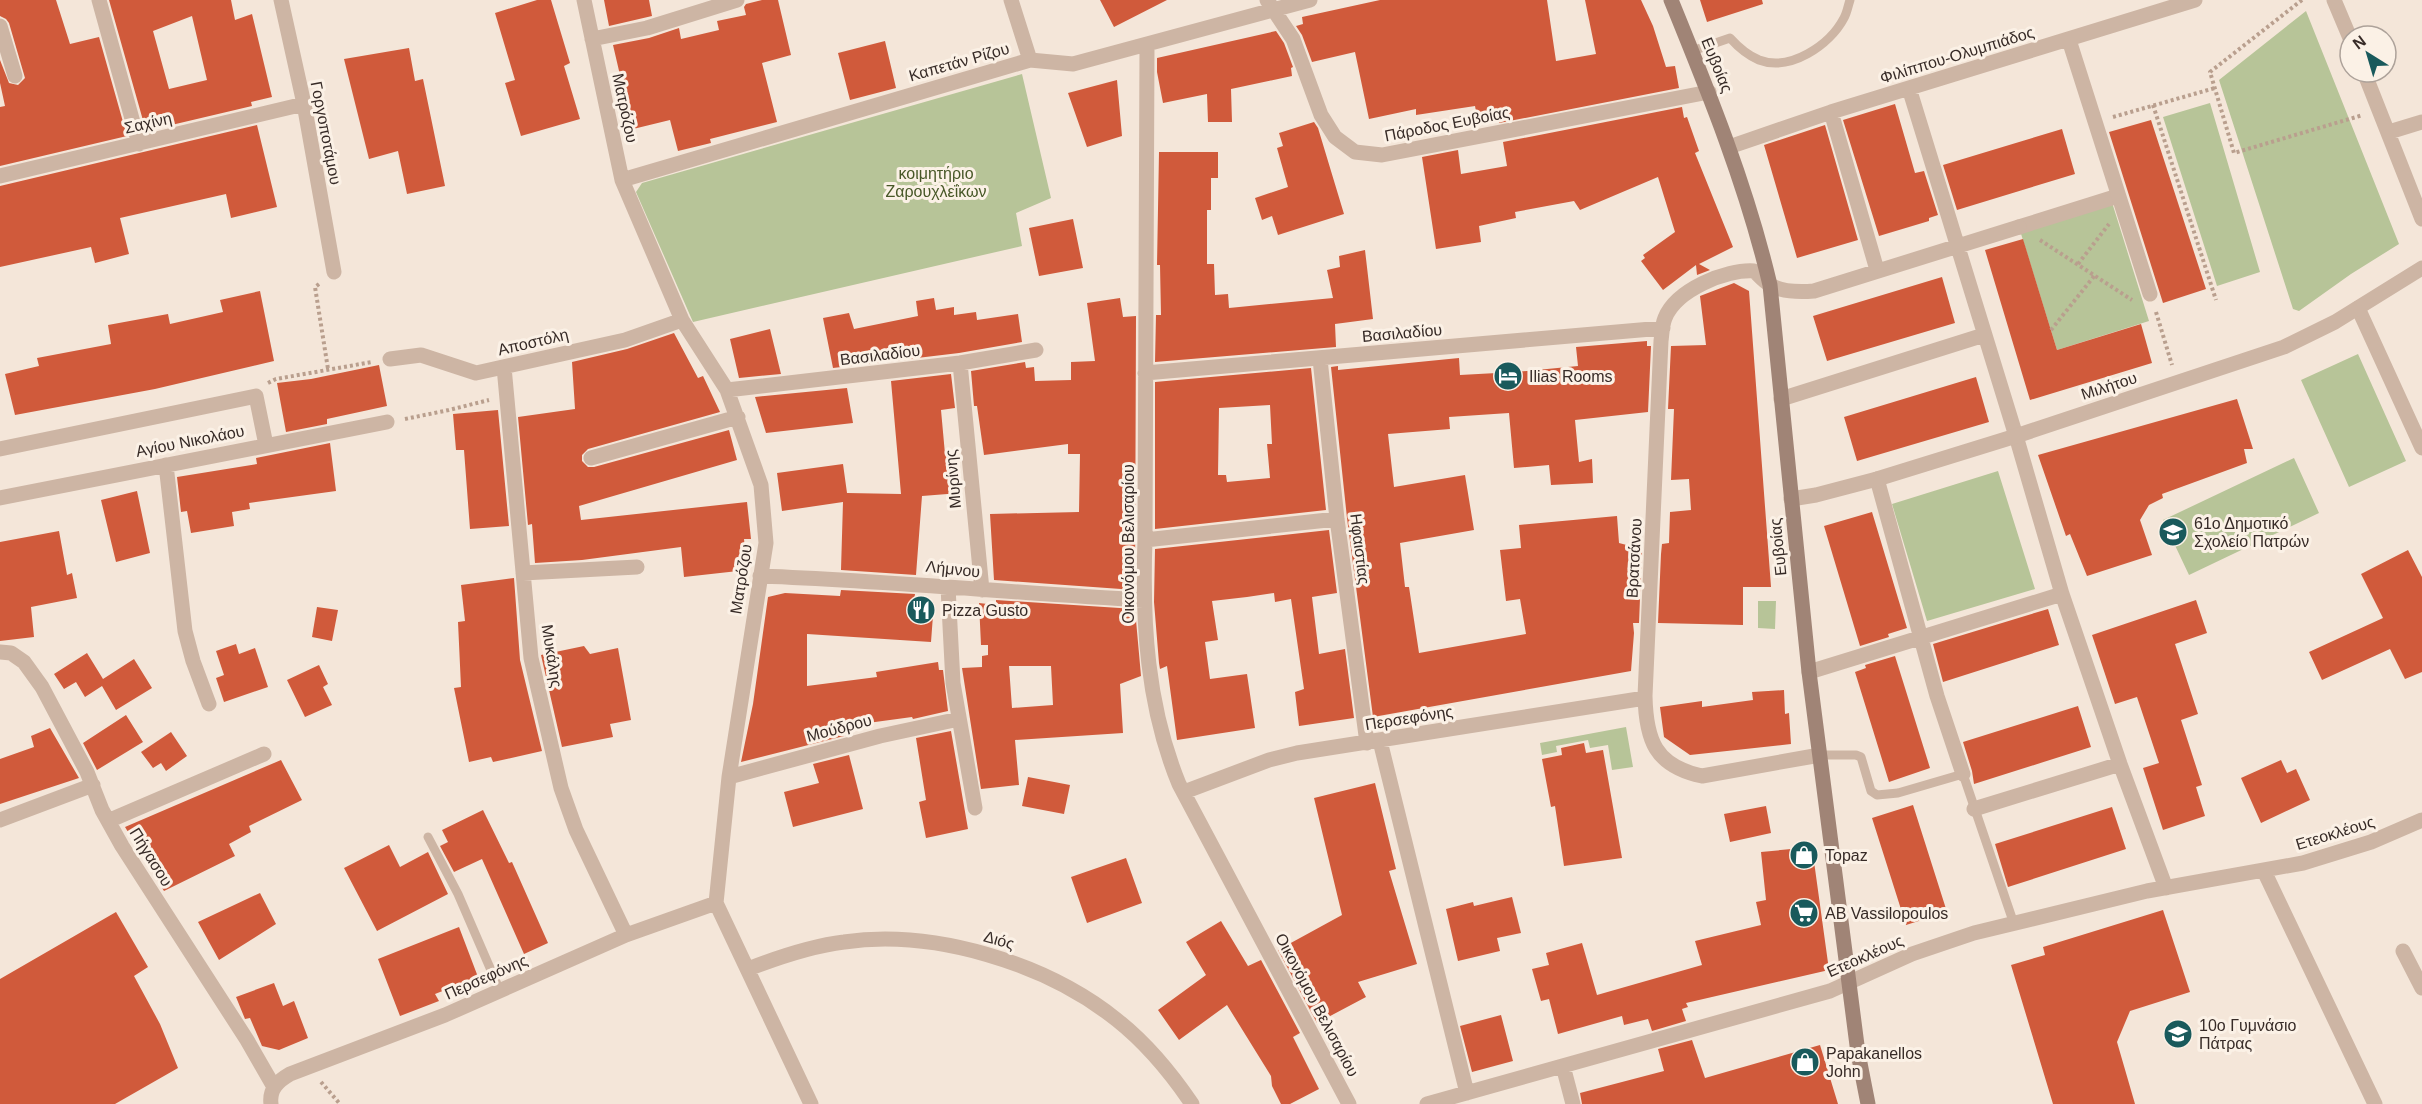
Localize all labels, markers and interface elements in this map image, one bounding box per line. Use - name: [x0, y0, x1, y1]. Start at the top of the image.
- street label: Φιλίππου-Ολυμπιάδος: [1878, 23, 2036, 87]
- north arrow: [2338, 24, 2398, 84]
- text: N: [2350, 32, 2369, 53]
- street label: Ευβοίας: [1698, 35, 1736, 95]
- street label: Καπετάν Ρίζου: [907, 40, 1011, 85]
- street label: Ματρόζου: [608, 72, 641, 144]
- street label: Γοργοποτάμου: [308, 80, 344, 186]
- street label: Πάροδος Ευβοίας: [1383, 104, 1511, 144]
- street label: Σαχίνη: [123, 109, 173, 137]
- park label: κοιμητήριο Ζαρουχλεΐκων: [885, 165, 987, 200]
- street label: Βασιλαδίου: [1361, 321, 1443, 345]
- street label: Αποστόλη: [496, 326, 570, 358]
- street label: Βασιλαδίου: [839, 342, 921, 368]
- hotel icon: Ilias Rooms: [1492, 360, 1524, 392]
- place label: Ilias Rooms: [1529, 368, 1613, 385]
- street label: Μιλήτου: [2079, 369, 2139, 403]
- street label: Αγίου Νικολάου: [134, 422, 246, 460]
- street label: Μυρίνης: [942, 448, 964, 509]
- street label: Οικονόμου Βελισαρίου: [1120, 464, 1137, 624]
- street label: Ηφαιστίας: [1347, 513, 1373, 586]
- place label: 61ο Δημοτικό Σχολείο Πατρών: [2194, 515, 2309, 550]
- school or university icon: 61ο Δημοτικό Σχολείο Πατρών: [2157, 516, 2189, 548]
- street label: Ευβοίας: [1766, 517, 1789, 577]
- street label: Βρατσάνου: [1623, 518, 1645, 598]
- street label: Ματρόζου: [727, 543, 756, 615]
- street label: Λήμνου: [925, 558, 981, 580]
- restaurant icon: Pizza Gusto: [905, 594, 937, 626]
- place label: Pizza Gusto: [942, 602, 1028, 619]
- street label: Μυκάλης: [539, 623, 565, 689]
- street label: Περσεφόνης: [1364, 703, 1454, 733]
- street label: Μούδρου: [805, 711, 873, 745]
- street label: Ετεοκλέους: [2294, 813, 2377, 853]
- street label: Πήγασου: [127, 825, 175, 889]
- shop icon: Topaz: [1788, 839, 1820, 871]
- place label: Topaz: [1825, 847, 1868, 864]
- supermarket icon: AB Vassilopoulos: [1788, 897, 1820, 929]
- place label: AB Vassilopoulos: [1825, 905, 1948, 922]
- street label: Διός: [982, 928, 1016, 953]
- street label: Οικονόμου Βελισαρίου: [1272, 931, 1362, 1079]
- street label: Ετεοκλέους: [1824, 932, 1906, 980]
- street label: Περσεφόνης: [442, 951, 530, 1003]
- place label: 10ο Γυμνάσιο Πάτρας: [2199, 1017, 2297, 1052]
- school or university icon: 10ο Γυμνάσιο Πάτρας: [2162, 1018, 2194, 1050]
- place label: Papakanellos John: [1826, 1045, 1922, 1080]
- shop icon: Papakanellos John: [1789, 1046, 1821, 1078]

